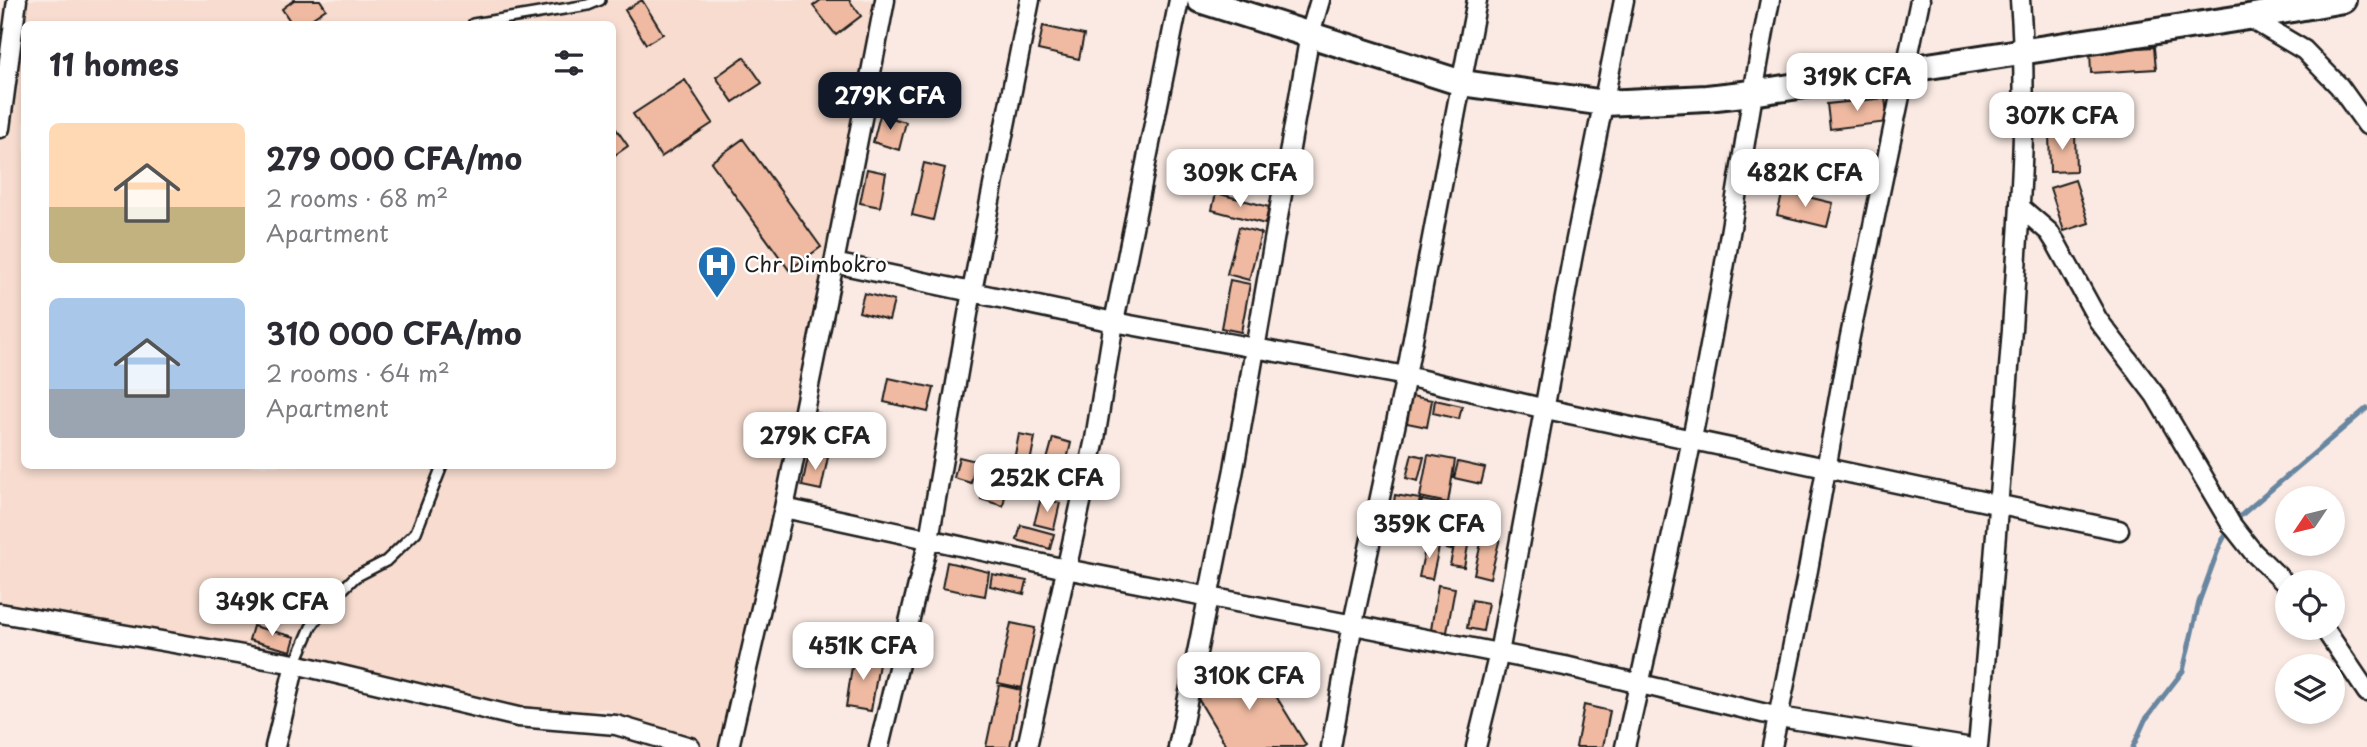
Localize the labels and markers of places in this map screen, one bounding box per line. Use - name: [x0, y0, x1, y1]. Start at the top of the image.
- pin: 319K CFA: [1785, 54, 1929, 113]
- pin: 279K CFA: [818, 72, 962, 132]
- pin: 307K CFA: [1990, 92, 2134, 152]
- pin: 309K CFA: [1168, 150, 1312, 209]
- pin: 482K CFA: [1733, 150, 1877, 209]
- hospital icon: Chr Dimbokro: [696, 244, 738, 299]
- place label: Chr Dimbokro: [744, 247, 887, 279]
- pin: 279K CFA: [743, 412, 887, 472]
- pin: 252K CFA: [975, 454, 1119, 514]
- pin: 359K CFA: [1357, 500, 1501, 560]
- pin: 349K CFA: [200, 578, 344, 638]
- pin: 451K CFA: [791, 622, 935, 682]
- pin: 310K CFA: [1177, 652, 1321, 712]

